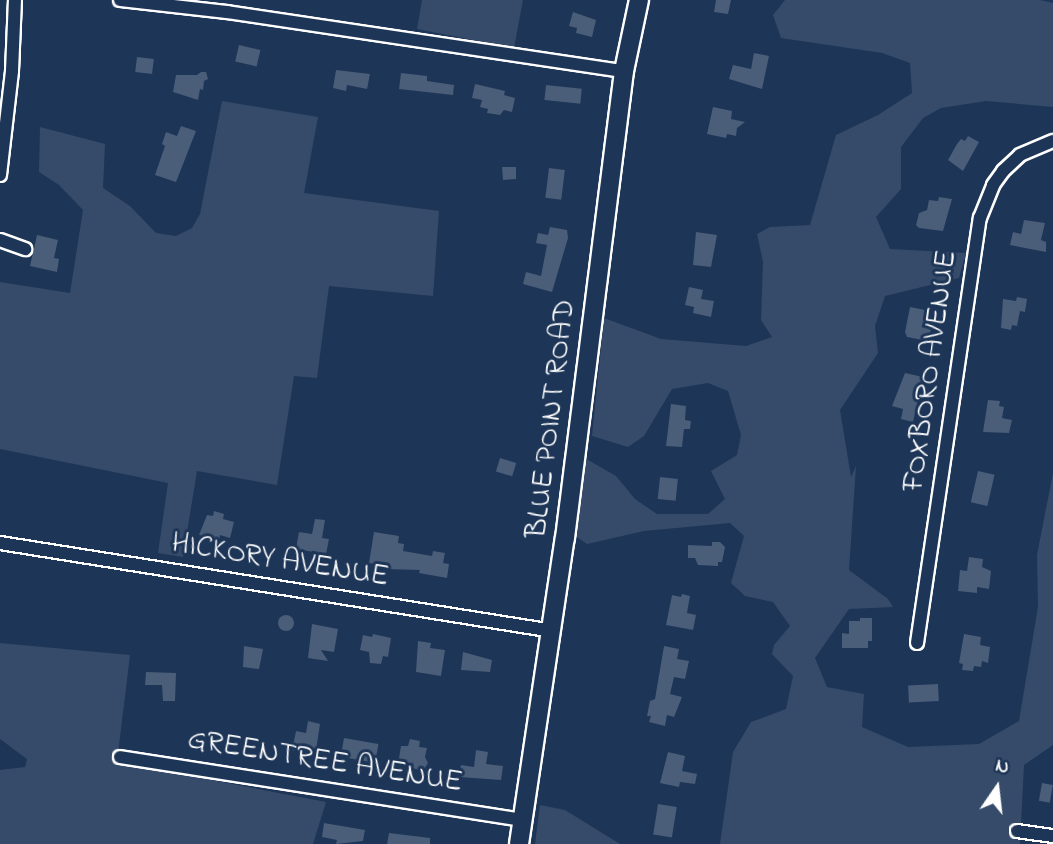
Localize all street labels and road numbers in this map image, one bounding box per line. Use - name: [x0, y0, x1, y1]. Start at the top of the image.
- street label: FOXBORO AVENUE: [896, 248, 966, 494]
- street label: BLUE POINT ROAD: [519, 298, 585, 540]
- street label: HICKORY AVENUE: [169, 526, 391, 596]
- street label: GREENTREE AVENUE: [185, 722, 465, 802]

